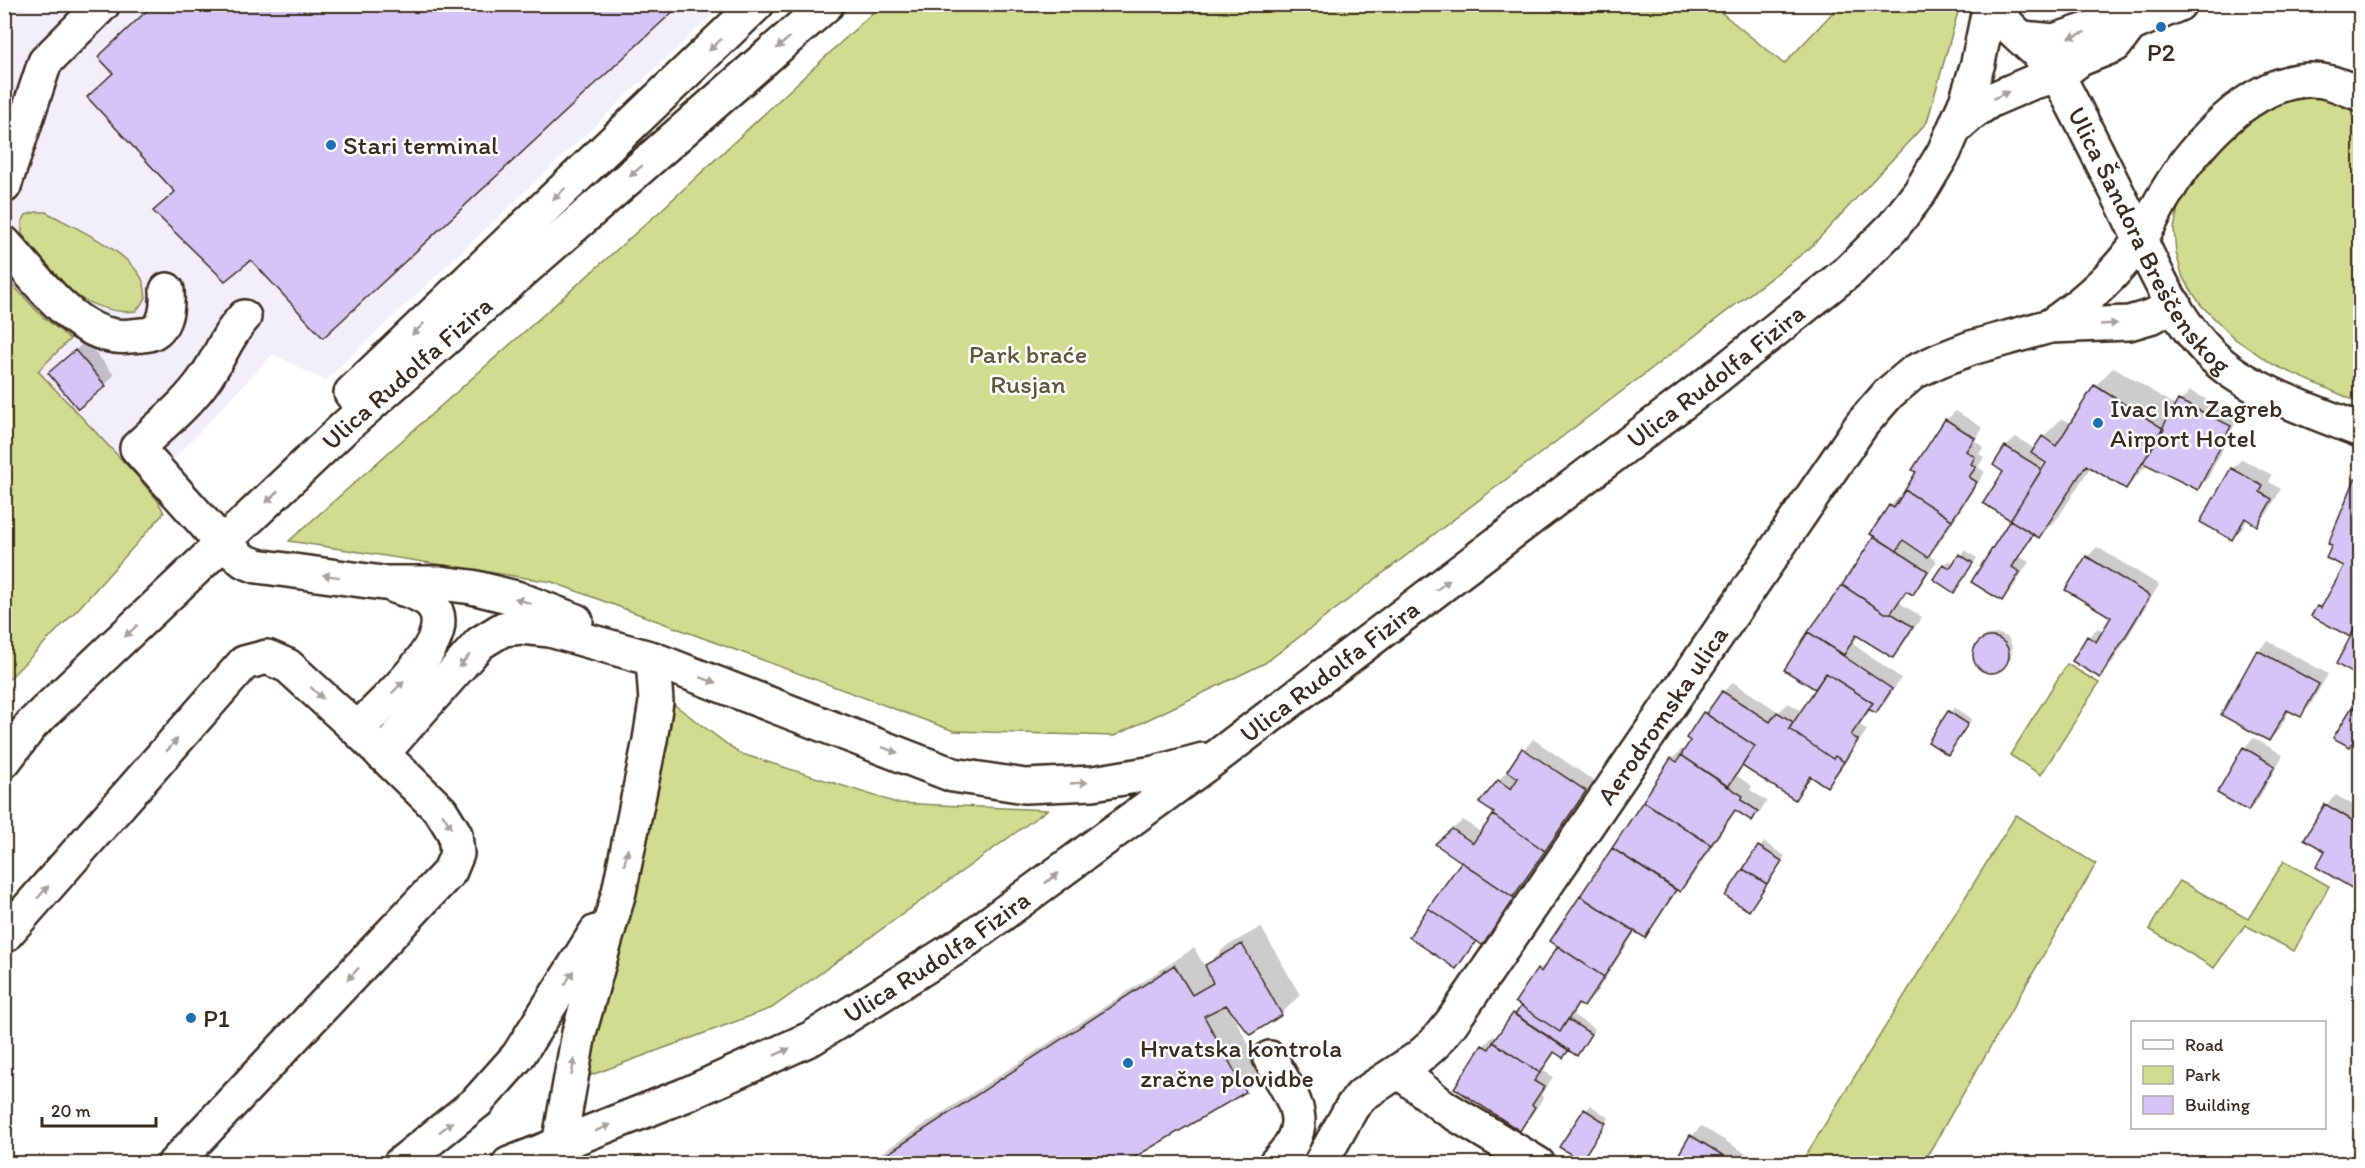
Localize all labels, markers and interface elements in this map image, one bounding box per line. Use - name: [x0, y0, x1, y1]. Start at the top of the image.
- marker: P2: [2154, 20, 2168, 34]
- one-way arrow: [2068, 30, 2086, 40]
- one-way arrow: [775, 36, 791, 49]
- place label: P2: [2147, 36, 2176, 68]
- one-way arrow: [708, 38, 723, 52]
- one-way arrow: [1993, 91, 2010, 100]
- street label: Ulica Šandora Breščenskog: [2061, 101, 2238, 381]
- place label: Stari terminal: [343, 129, 498, 161]
- marker: Stari terminal: [324, 138, 338, 152]
- one-way arrow: [629, 164, 644, 177]
- one-way arrow: [553, 187, 567, 201]
- street label: Ulica Rudolfa Fizira: [315, 289, 499, 457]
- street label: Ulica Rudolfa Fizira: [1620, 297, 1811, 455]
- one-way arrow: [2099, 319, 2118, 328]
- one-way arrow: [411, 322, 426, 336]
- park label: Park braće Rusjan: [969, 338, 1087, 400]
- place label: Ivac Inn Zagreb Airport Hotel: [2110, 392, 2283, 454]
- marker: Ivac Inn Zagreb Airport Hotel: [2091, 416, 2105, 430]
- one-way arrow: [265, 489, 279, 503]
- one-way arrow: [321, 572, 340, 581]
- one-way arrow: [1435, 579, 1450, 591]
- street label: Ulica Rudolfa Fizira: [1233, 593, 1426, 749]
- one-way arrow: [514, 596, 532, 606]
- street label: Aerodromska ulica: [1590, 619, 1735, 811]
- one-way arrow: [124, 624, 138, 638]
- one-way arrow: [458, 653, 471, 668]
- one-way arrow: [699, 676, 717, 685]
- one-way arrow: [391, 680, 405, 695]
- one-way arrow: [310, 685, 324, 699]
- one-way arrow: [165, 738, 178, 753]
- one-way arrow: [881, 745, 899, 755]
- one-way arrow: [1070, 779, 1089, 788]
- one-way arrow: [441, 813, 452, 829]
- one-way arrow: [622, 848, 631, 867]
- one-way arrow: [1044, 873, 1059, 885]
- street label: Ulica Rudolfa Fizira: [838, 883, 1036, 1030]
- one-way arrow: [36, 884, 50, 899]
- one-way arrow: [346, 966, 360, 981]
- one-way arrow: [563, 970, 574, 986]
- place label: P1: [203, 1002, 230, 1034]
- marker: P1: [184, 1011, 198, 1025]
- legend: [2131, 1021, 2326, 1129]
- place label: Hrvatska kontrola zračne plovidbe: [1140, 1032, 1342, 1094]
- text: Road: [2185, 1034, 2224, 1056]
- one-way arrow: [774, 1047, 791, 1056]
- marker: Hrvatska kontrola zračne plovidbe: [1121, 1056, 1135, 1070]
- one-way arrow: [569, 1057, 578, 1076]
- text: Park: [2185, 1064, 2220, 1086]
- scale bar: [42, 1090, 156, 1128]
- text: Building: [2185, 1094, 2251, 1116]
- text: 20 m: [51, 1100, 91, 1122]
- one-way arrow: [438, 1122, 453, 1134]
- one-way arrow: [594, 1123, 612, 1132]

